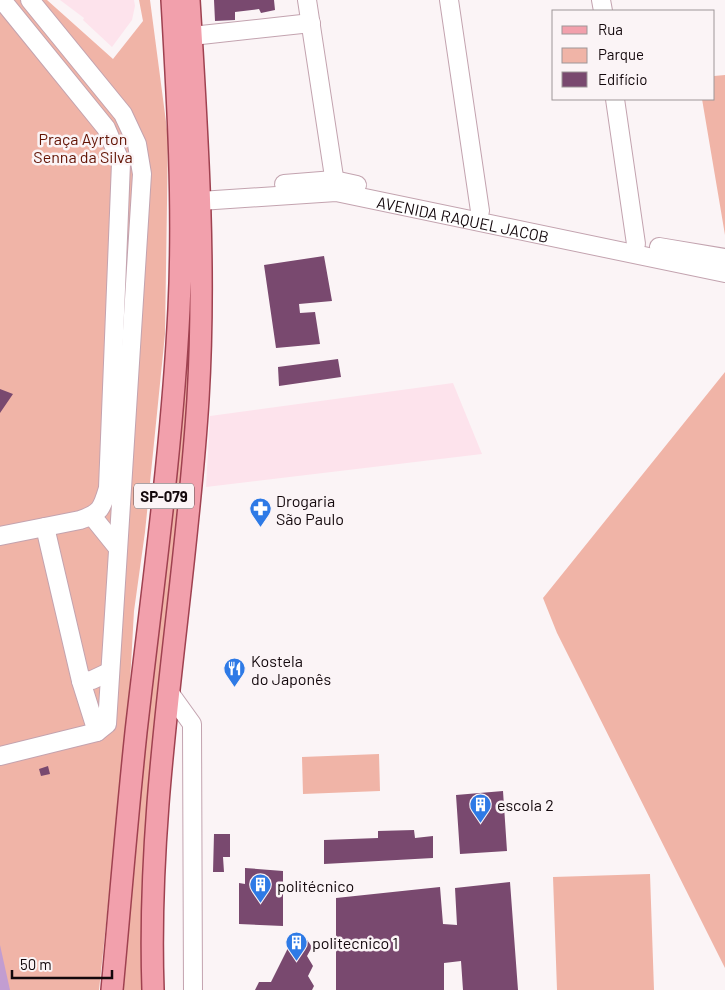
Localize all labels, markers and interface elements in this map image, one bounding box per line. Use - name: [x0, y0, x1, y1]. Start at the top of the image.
- legend: [552, 10, 715, 100]
- text: Rua: [598, 20, 623, 38]
- text: Parque: [598, 45, 644, 63]
- text: Edifício: [598, 70, 647, 88]
- park label: Praça Ayrton Senna da Silva: [33, 129, 133, 166]
- street label: AVENIDA RAQUEL JACOB: [375, 191, 551, 246]
- road number: SP-079: [134, 484, 194, 508]
- place label: Drogaria São Paulo: [276, 491, 344, 528]
- pharmacy icon: Drogaria São Paulo: [248, 497, 272, 528]
- place label: Kostela do Japonês: [251, 651, 331, 688]
- restaurant icon: Kostela do Japonês: [223, 657, 247, 688]
- building icon: escola 2: [469, 792, 493, 823]
- place label: escola 2: [497, 795, 554, 814]
- building icon: politécnico: [249, 873, 273, 904]
- place label: politécnico: [277, 876, 354, 895]
- building icon: politecnico 1: [284, 930, 308, 961]
- place label: politecnico 1: [312, 933, 398, 952]
- scale bar: [12, 948, 112, 980]
- text: 50 m: [20, 955, 52, 973]

